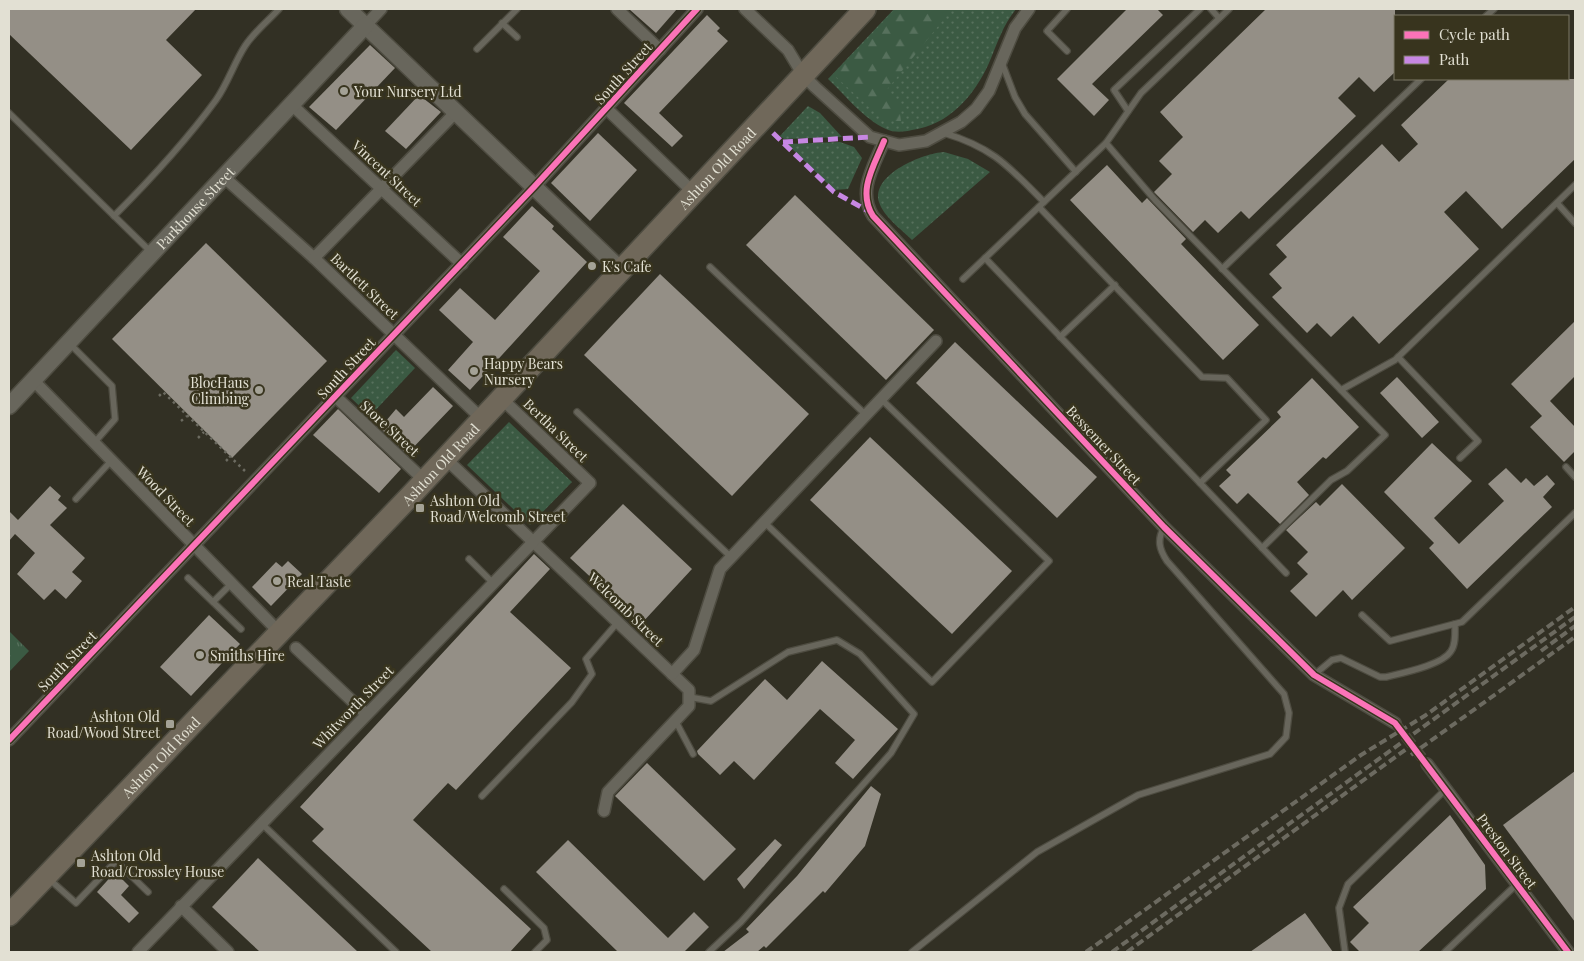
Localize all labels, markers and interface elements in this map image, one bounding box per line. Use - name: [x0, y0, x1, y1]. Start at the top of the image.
- legend: [1394, 15, 1569, 80]
- text: Cycle path: [1439, 24, 1510, 44]
- street label: South Street: [590, 37, 657, 108]
- text: Path: [1439, 49, 1469, 69]
- place label: Your Nursery Ltd: [353, 82, 462, 101]
- marker: Your Nursery Ltd: [338, 85, 350, 97]
- street label: Ashton Old Road: [673, 123, 760, 214]
- street label: Vincent Street: [347, 135, 427, 211]
- street label: Parkhouse Street: [152, 161, 239, 253]
- street label: Bartlett Street: [327, 249, 404, 324]
- place label: K's Cafe: [602, 257, 652, 276]
- marker: K's Cafe: [586, 260, 598, 272]
- street label: South Street: [313, 332, 380, 403]
- place label: Happy Bears Nursery: [484, 354, 563, 389]
- marker: Happy Bears Nursery: [468, 365, 480, 377]
- place label: BlocHaus Climbing: [190, 373, 250, 408]
- marker: BlocHaus Climbing: [253, 384, 265, 396]
- street label: Bertha Street: [520, 394, 593, 466]
- street label: Store Street: [356, 396, 424, 461]
- street label: Bessemer Street: [1062, 401, 1146, 490]
- street label: Ashton Old Road: [397, 419, 483, 510]
- street label: Wood Street: [132, 461, 200, 531]
- place label: Ashton Old Road/Welcomb Street: [429, 491, 567, 526]
- marker: Ashton Old Road/Welcomb Street: [414, 502, 426, 514]
- street label: Welcomb Street: [583, 567, 669, 651]
- place label: Real Taste: [287, 572, 351, 591]
- marker: Real Taste: [271, 575, 283, 587]
- street label: South Street: [33, 626, 102, 696]
- place label: Smiths Hire: [210, 646, 285, 665]
- marker: Smiths Hire: [194, 649, 206, 661]
- street label: Whitworth Street: [308, 661, 398, 753]
- place label: Ashton Old Road/Wood Street: [47, 707, 161, 742]
- street label: Ashton Old Road: [116, 712, 204, 802]
- marker: Ashton Old Road/Wood Street: [164, 718, 176, 730]
- street label: Preston Street: [1472, 810, 1542, 893]
- place label: Ashton Old Road/Crossley House: [90, 846, 224, 881]
- marker: Ashton Old Road/Crossley House: [75, 857, 87, 869]

